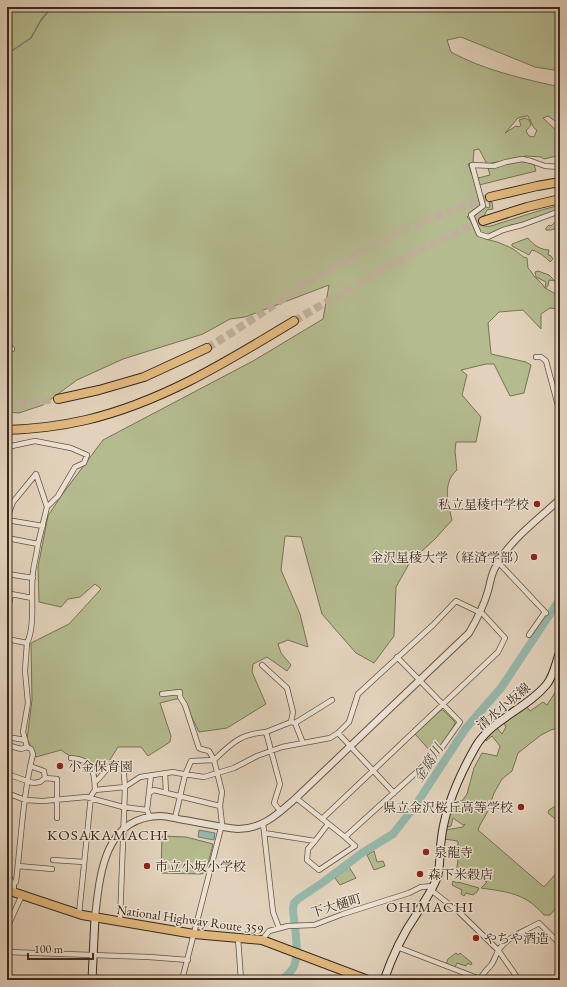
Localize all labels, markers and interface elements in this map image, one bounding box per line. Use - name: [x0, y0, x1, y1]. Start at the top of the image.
- place label: 私立星稜中学校: [438, 496, 529, 513]
- marker: 私立星稜中学校: [532, 499, 542, 509]
- place label: 金沢星稜大学（経済学部）: [370, 549, 526, 566]
- marker: 金沢星稜大学（経済学部）: [529, 552, 539, 562]
- street label: 清水小坂線: [473, 679, 534, 734]
- water label: 金腐川: [409, 739, 448, 786]
- place label: 小金保育園: [68, 758, 133, 775]
- marker: 小金保育園: [55, 761, 65, 771]
- place label: 県立金沢桜丘高等学校: [383, 799, 513, 816]
- marker: 県立金沢桜丘高等学校: [516, 802, 526, 812]
- district label: KOSAKAMACHI: [47, 825, 169, 844]
- place label: 泉龍寺: [434, 844, 473, 861]
- marker: 泉龍寺: [421, 847, 431, 857]
- place label: 市立小坂小学校: [155, 858, 246, 875]
- marker: 市立小坂小学校: [142, 861, 152, 871]
- place label: 森下米穀店: [428, 866, 493, 883]
- marker: 森下米穀店: [415, 869, 425, 879]
- street label: 下大樋町: [309, 890, 364, 921]
- district label: OHIMACHI: [386, 897, 474, 916]
- street label: National Highway Route 359: [116, 901, 265, 938]
- place label: やちや酒造: [484, 930, 549, 947]
- marker: やちや酒造: [471, 933, 481, 943]
- scale bar: [28, 935, 93, 961]
- text: 100 m: [34, 941, 64, 957]

